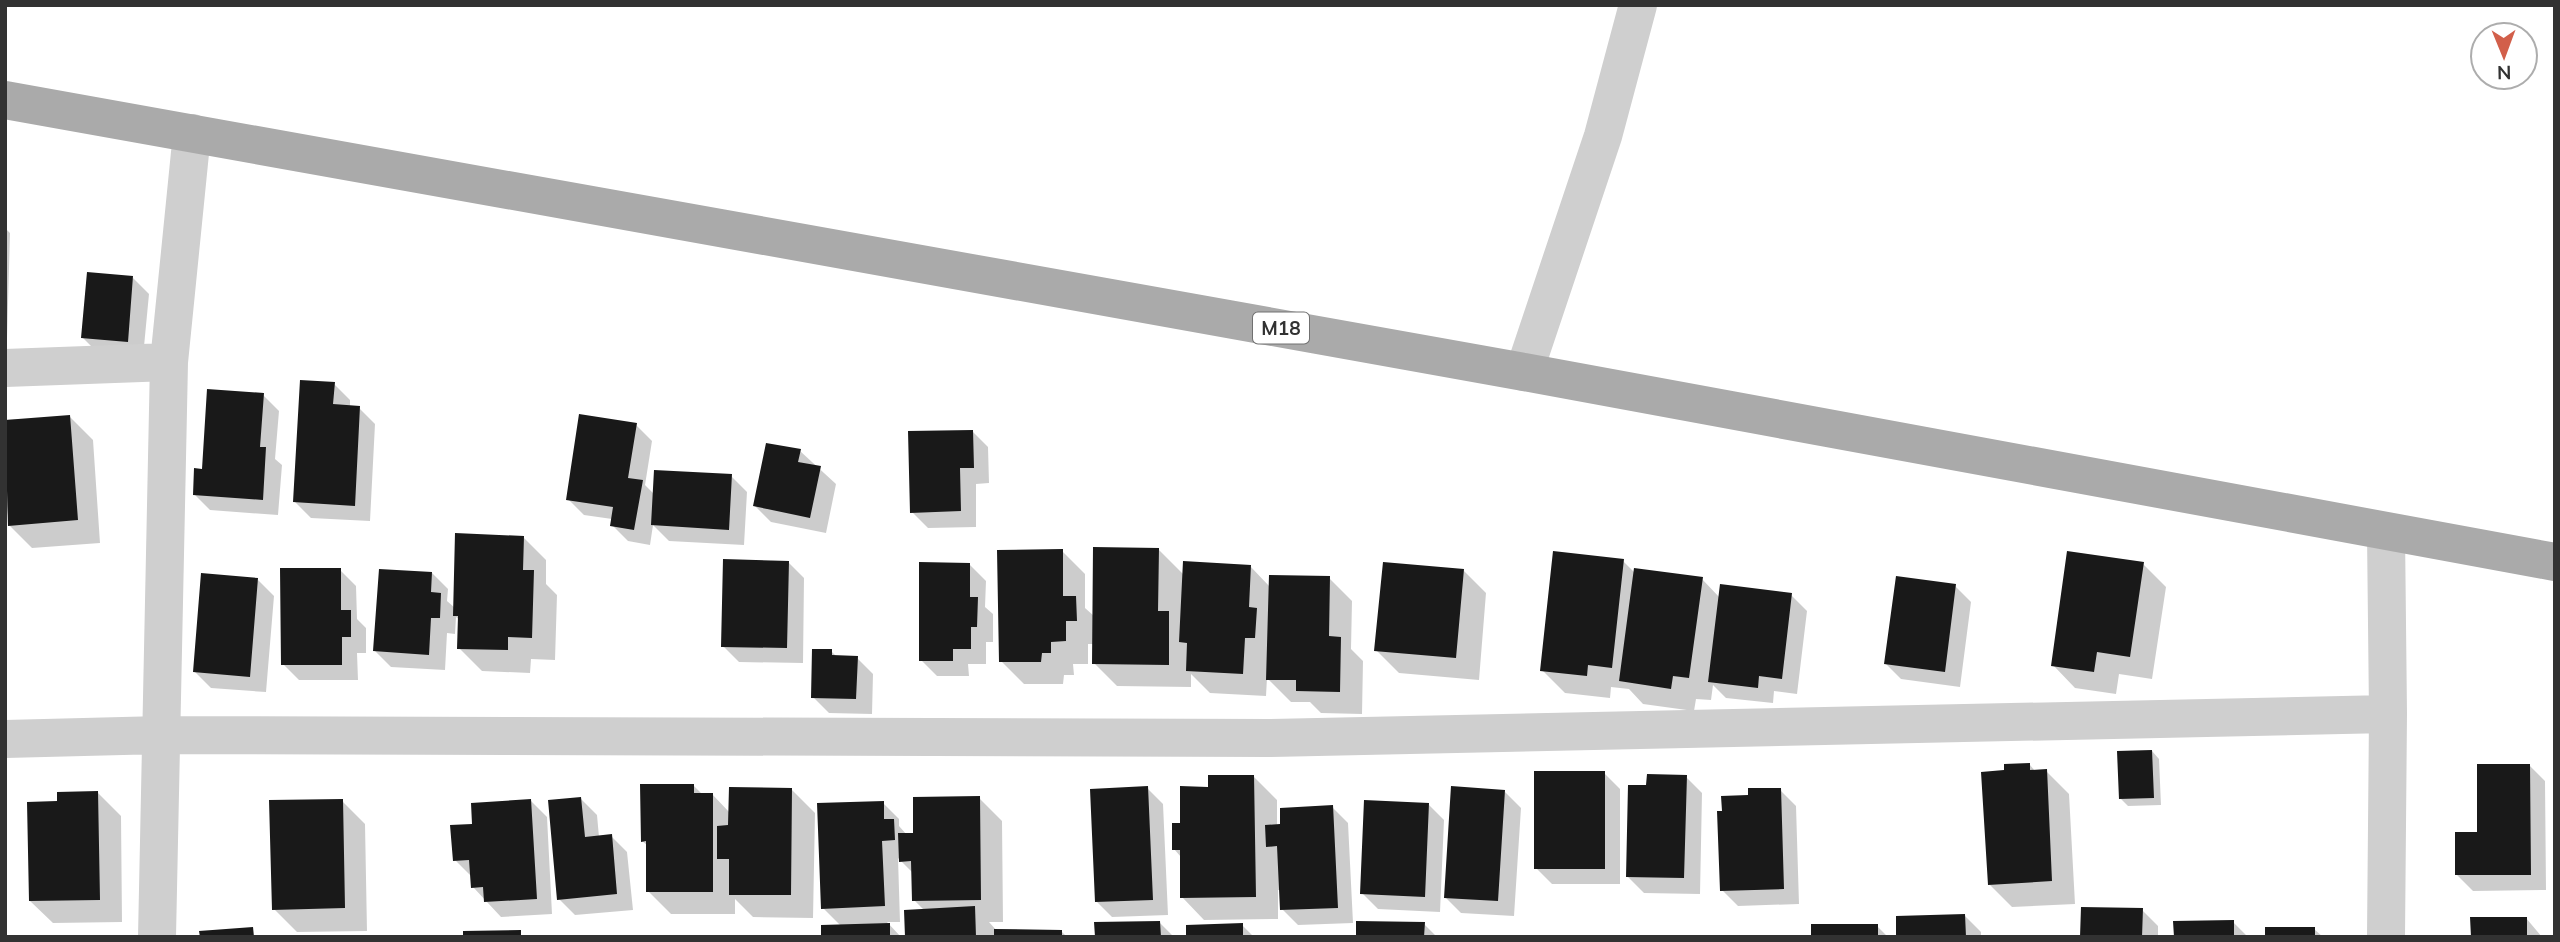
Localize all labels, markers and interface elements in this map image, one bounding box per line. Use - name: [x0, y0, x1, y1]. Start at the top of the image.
- north arrow: [2469, 21, 2539, 91]
- text: N: [2497, 61, 2512, 85]
- road number: M18: [1253, 312, 1309, 344]

